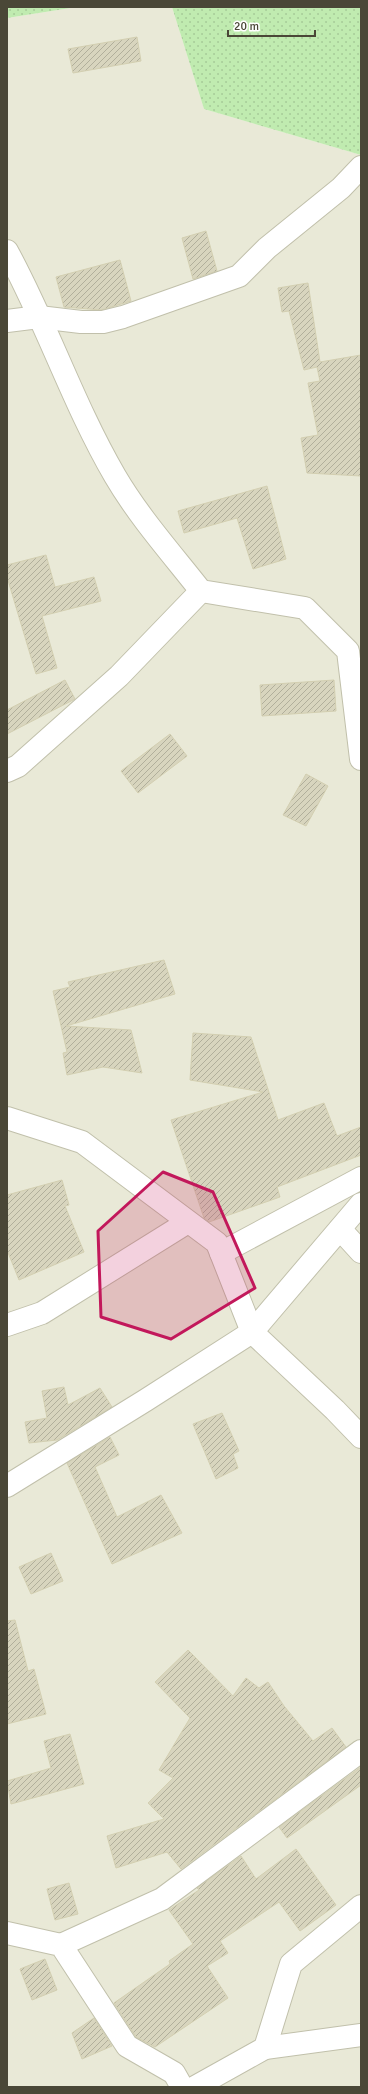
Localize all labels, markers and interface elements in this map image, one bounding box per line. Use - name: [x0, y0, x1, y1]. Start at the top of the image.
- scale bar: [228, 12, 315, 38]
- text: 20 m: [234, 19, 259, 34]

